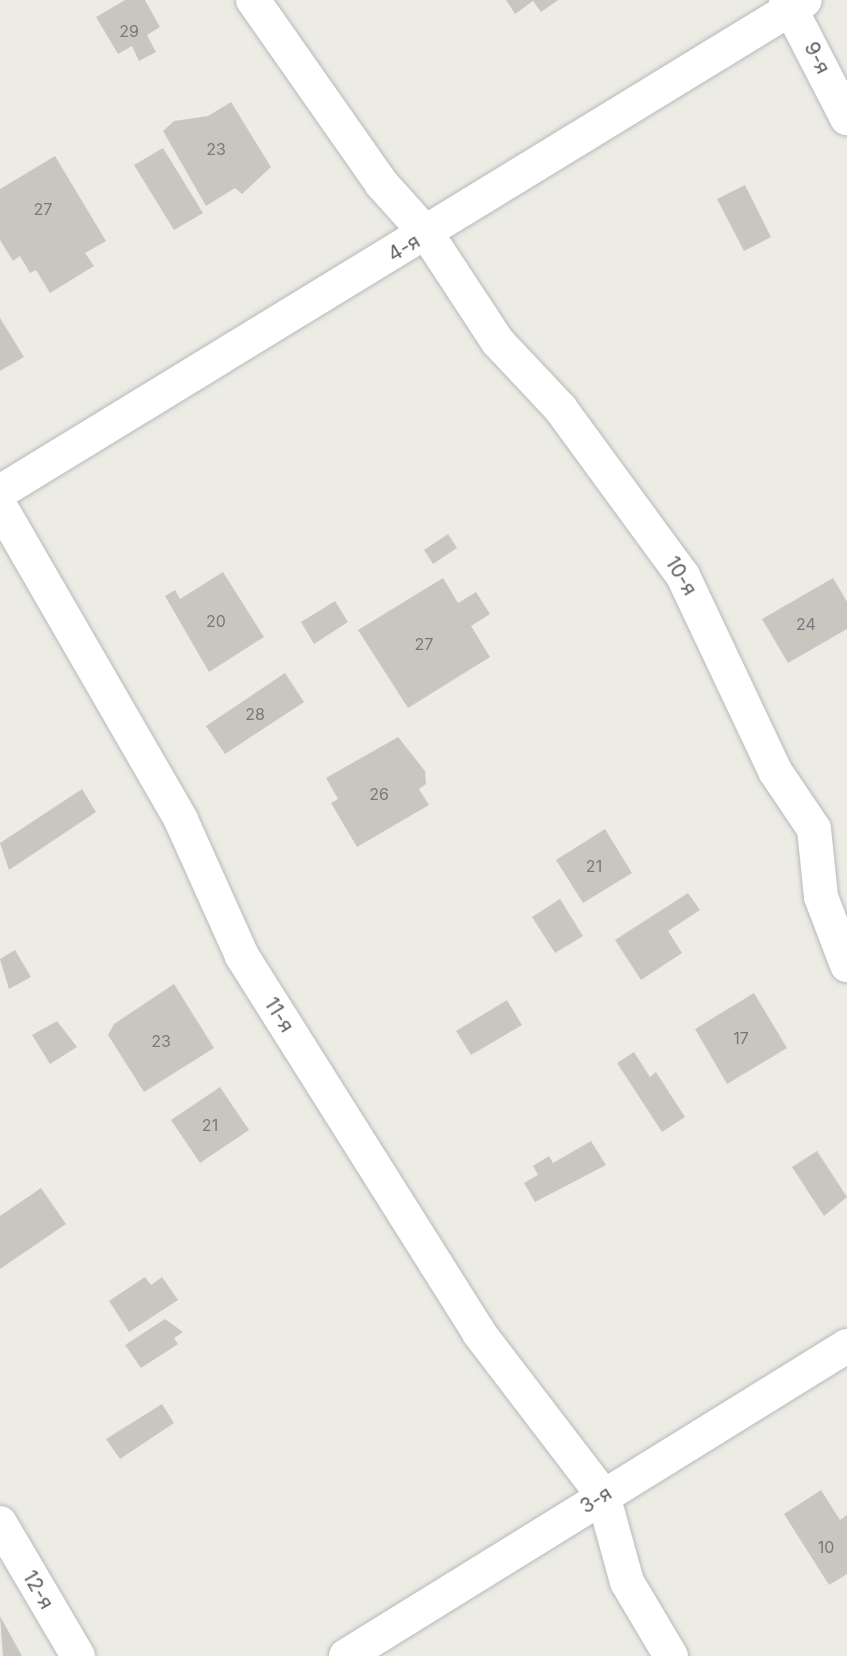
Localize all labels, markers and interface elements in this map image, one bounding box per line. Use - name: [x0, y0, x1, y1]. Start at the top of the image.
- house number: 29: [119, 21, 139, 41]
- street label: 9-я: [799, 38, 835, 78]
- house number: 23: [206, 139, 226, 159]
- house number: 27: [34, 199, 52, 219]
- street label: 4-я: [384, 229, 424, 267]
- street label: 10-я: [660, 552, 702, 600]
- house number: 20: [206, 611, 226, 631]
- house number: 24: [796, 614, 816, 634]
- house number: 27: [415, 634, 433, 654]
- house number: 28: [245, 704, 265, 724]
- house number: 26: [369, 784, 389, 804]
- house number: 21: [586, 856, 602, 876]
- street label: 11-я: [259, 993, 299, 1037]
- house number: 17: [733, 1028, 749, 1048]
- house number: 23: [151, 1031, 171, 1051]
- house number: 21: [202, 1115, 218, 1135]
- street label: 3-я: [576, 1481, 616, 1519]
- house number: 10: [818, 1537, 834, 1557]
- street label: 12-я: [17, 1566, 59, 1614]

